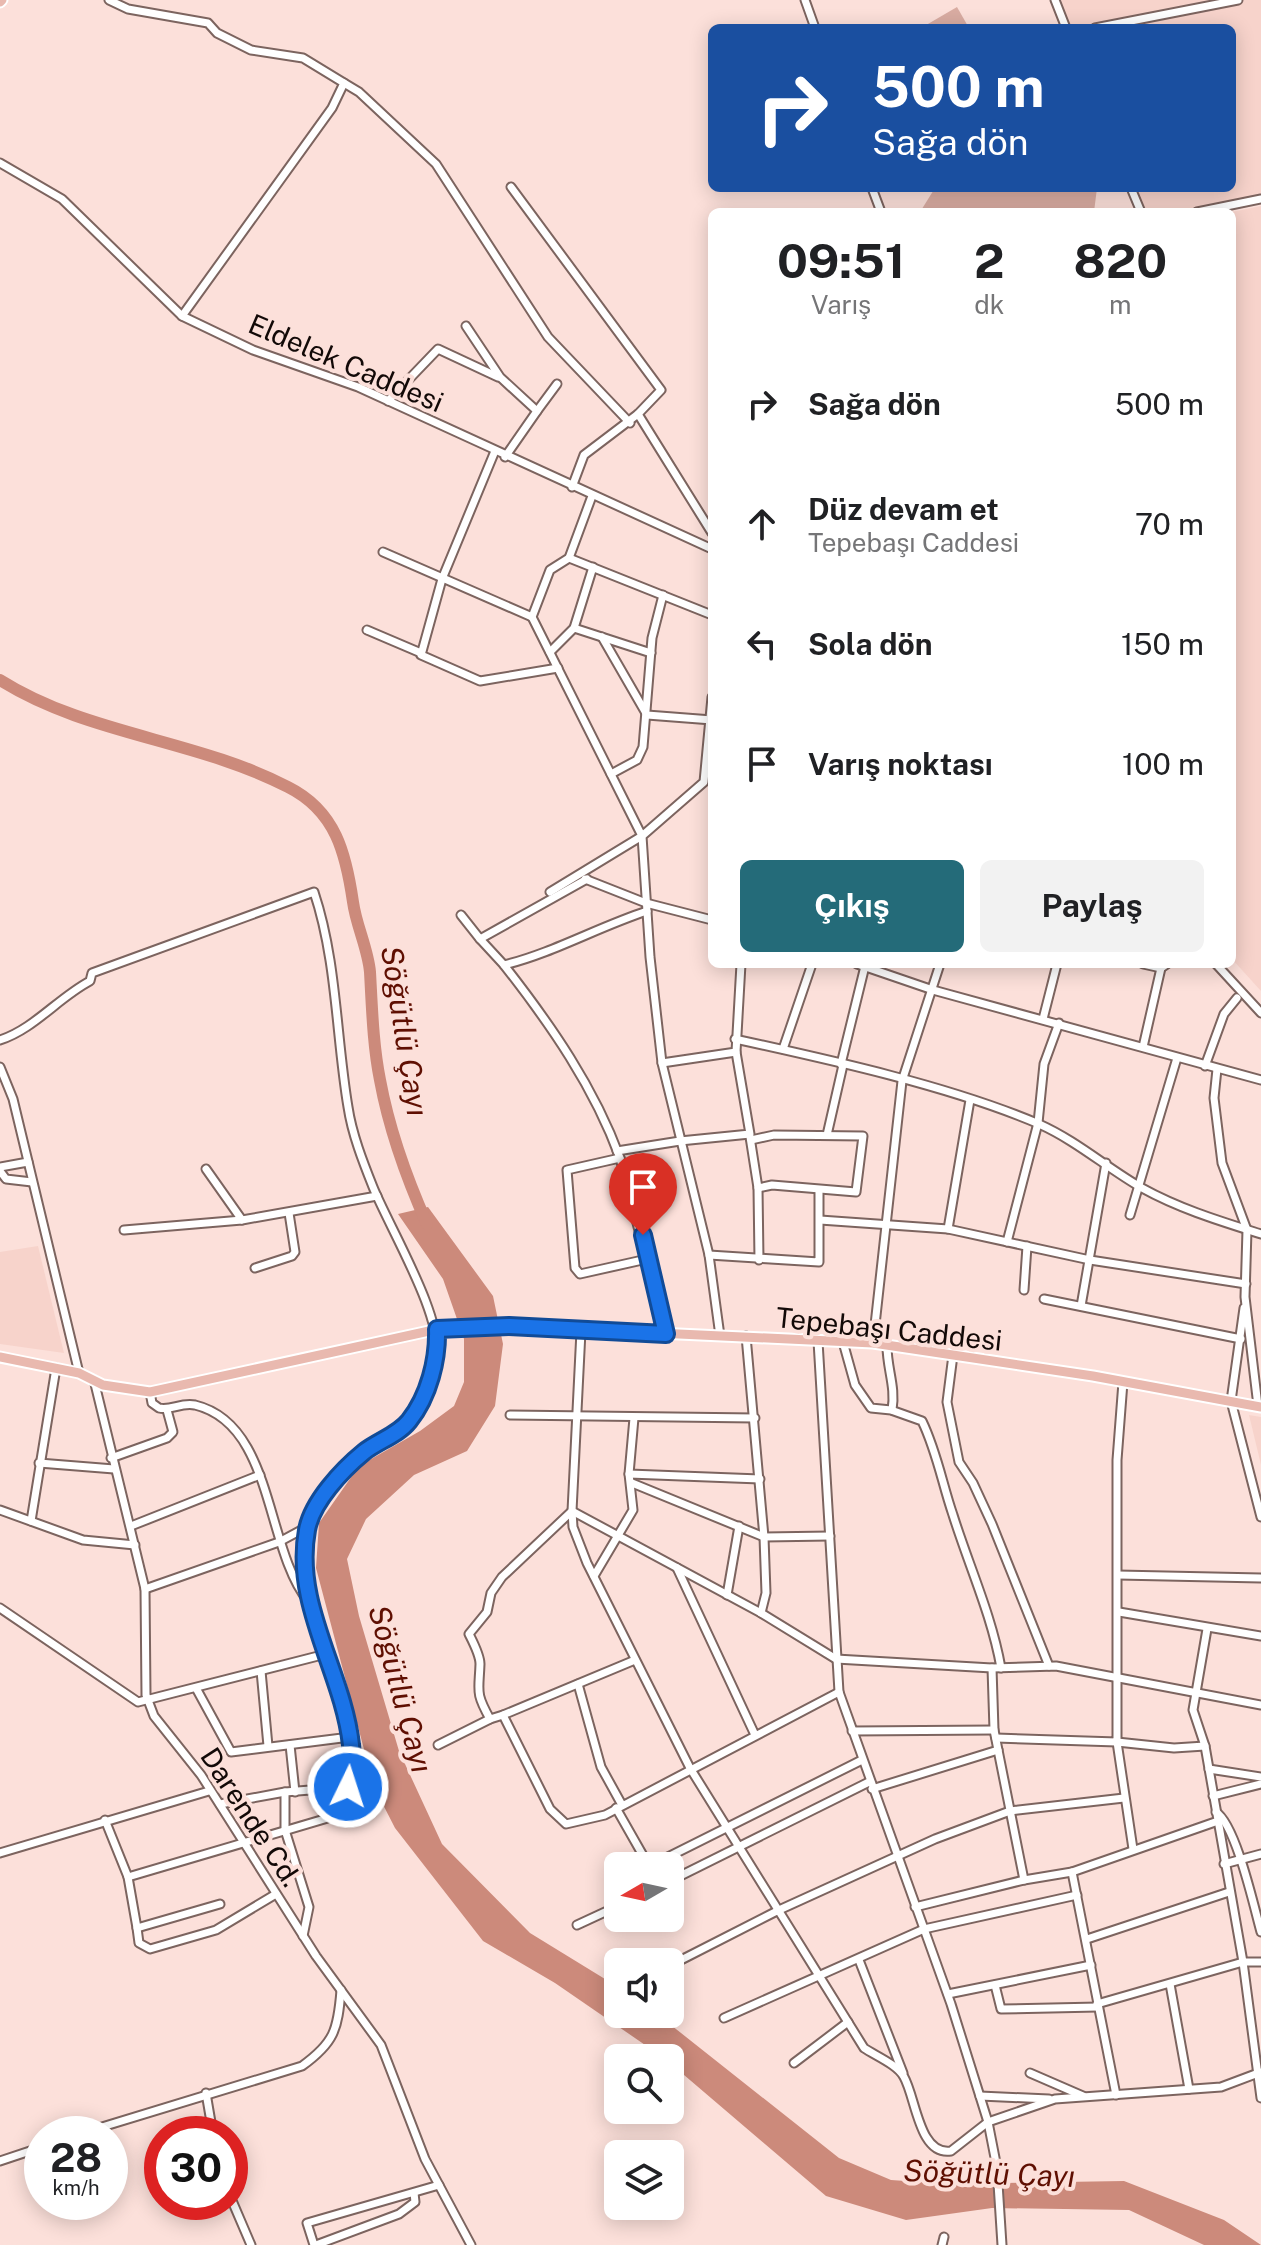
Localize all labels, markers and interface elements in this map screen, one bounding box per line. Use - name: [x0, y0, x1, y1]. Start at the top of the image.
- text: 500 m: [872, 54, 1045, 120]
- icon: right: [740, 56, 844, 160]
- text: Sağa dön: [872, 121, 1029, 163]
- text: 09:51: [777, 232, 905, 289]
- text: 2: [974, 232, 1005, 289]
- text: 820: [1073, 232, 1167, 289]
- text: Varış: [811, 289, 871, 320]
- text: dk: [974, 289, 1004, 320]
- text: m: [1109, 289, 1132, 320]
- street label: Eldelek Caddesi: [244, 307, 448, 418]
- icon: right: [740, 382, 784, 426]
- text: Sağa dön: [808, 386, 941, 422]
- text: 500 m: [1115, 386, 1204, 422]
- text: Düz devam et: [808, 491, 999, 527]
- icon: ahead: [740, 502, 784, 546]
- text: 70 m: [1135, 506, 1204, 542]
- text: Tepebaşı Caddesi: [808, 527, 1019, 558]
- icon: left: [740, 622, 784, 666]
- text: Sola dön: [808, 626, 932, 662]
- text: 150 m: [1121, 626, 1204, 662]
- icon: arrive: [740, 742, 784, 786]
- text: Varış noktası: [808, 746, 993, 782]
- text: 100 m: [1122, 746, 1204, 782]
- button: Çıkış: [740, 860, 964, 952]
- button: Paylaş: [980, 860, 1204, 952]
- water label: Söğütlü Çayı: [374, 943, 436, 1119]
- pin: [609, 1153, 677, 1235]
- icon: arrive: [621, 1165, 665, 1209]
- street label: Tepebaşı Caddesi: [774, 1300, 1004, 1357]
- water label: Söğütlü Çayı: [361, 1601, 441, 1776]
- street label: Darende Cd.: [194, 1741, 309, 1892]
- position arrow: [306, 1745, 390, 1829]
- north arrow: [604, 1852, 684, 1932]
- map controls: [604, 1852, 684, 2220]
- button: sound: [604, 1948, 684, 2028]
- button: search: [604, 2044, 684, 2124]
- speed limit sign: 30: [144, 2116, 248, 2220]
- text: 28: [50, 2134, 102, 2181]
- button: layers: [604, 2140, 684, 2220]
- water label: Söğütlü Çayı: [903, 2152, 1076, 2194]
- text: km/h: [52, 2176, 100, 2200]

